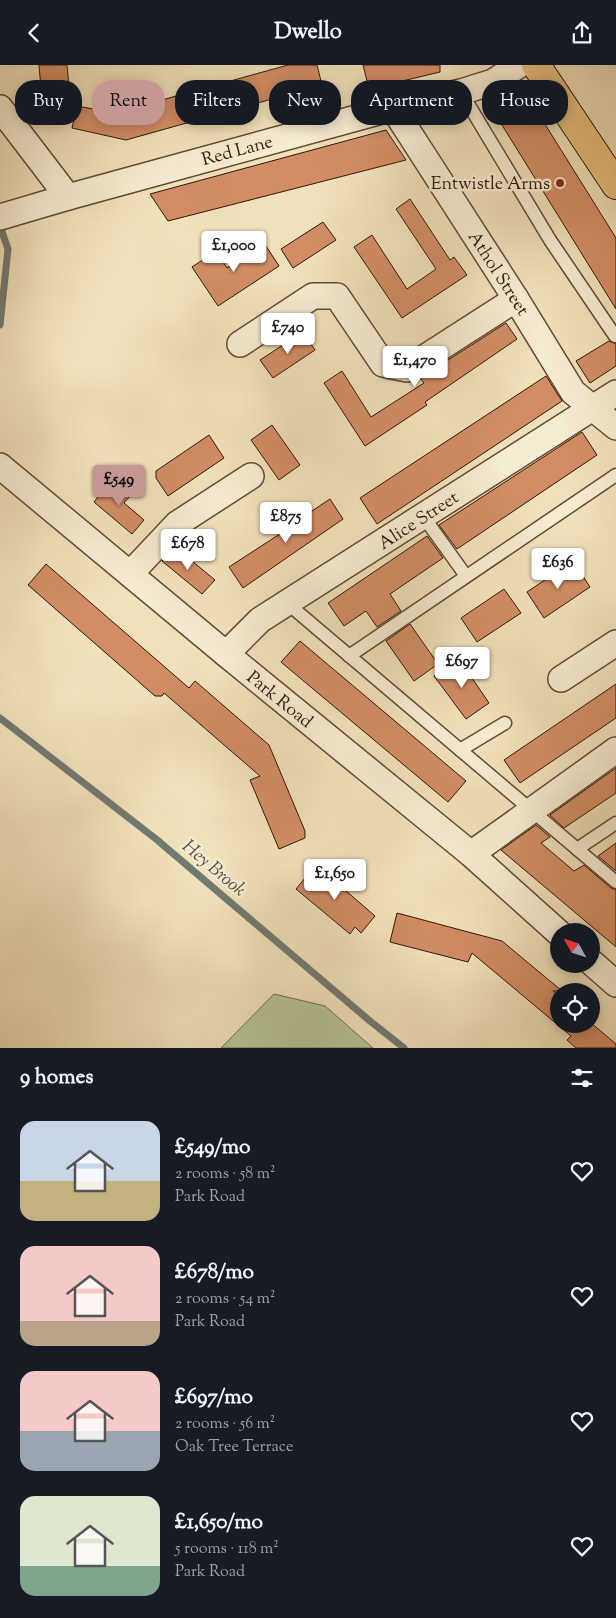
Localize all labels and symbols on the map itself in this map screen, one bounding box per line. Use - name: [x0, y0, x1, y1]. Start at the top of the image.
- street label: Red Lane: [199, 130, 276, 174]
- place label: Entwistle Arms: [431, 172, 550, 198]
- marker: Entwistle Arms: [554, 177, 566, 189]
- street label: Athol Street: [460, 227, 534, 321]
- pin: £1,000: [193, 231, 275, 273]
- pin: £740: [258, 313, 318, 355]
- pin: £1,470: [374, 345, 456, 388]
- pin: £549: [89, 465, 149, 507]
- street label: Alice Street: [374, 486, 465, 557]
- pin: £875: [256, 501, 316, 544]
- pin: £678: [158, 529, 218, 571]
- pin: £636: [528, 547, 588, 590]
- pin: £697: [432, 647, 492, 689]
- street label: Park Road: [240, 666, 318, 735]
- water label: Hey Brook: [176, 834, 252, 904]
- pin: £1,650: [294, 859, 376, 901]
- north arrow: [550, 923, 600, 973]

